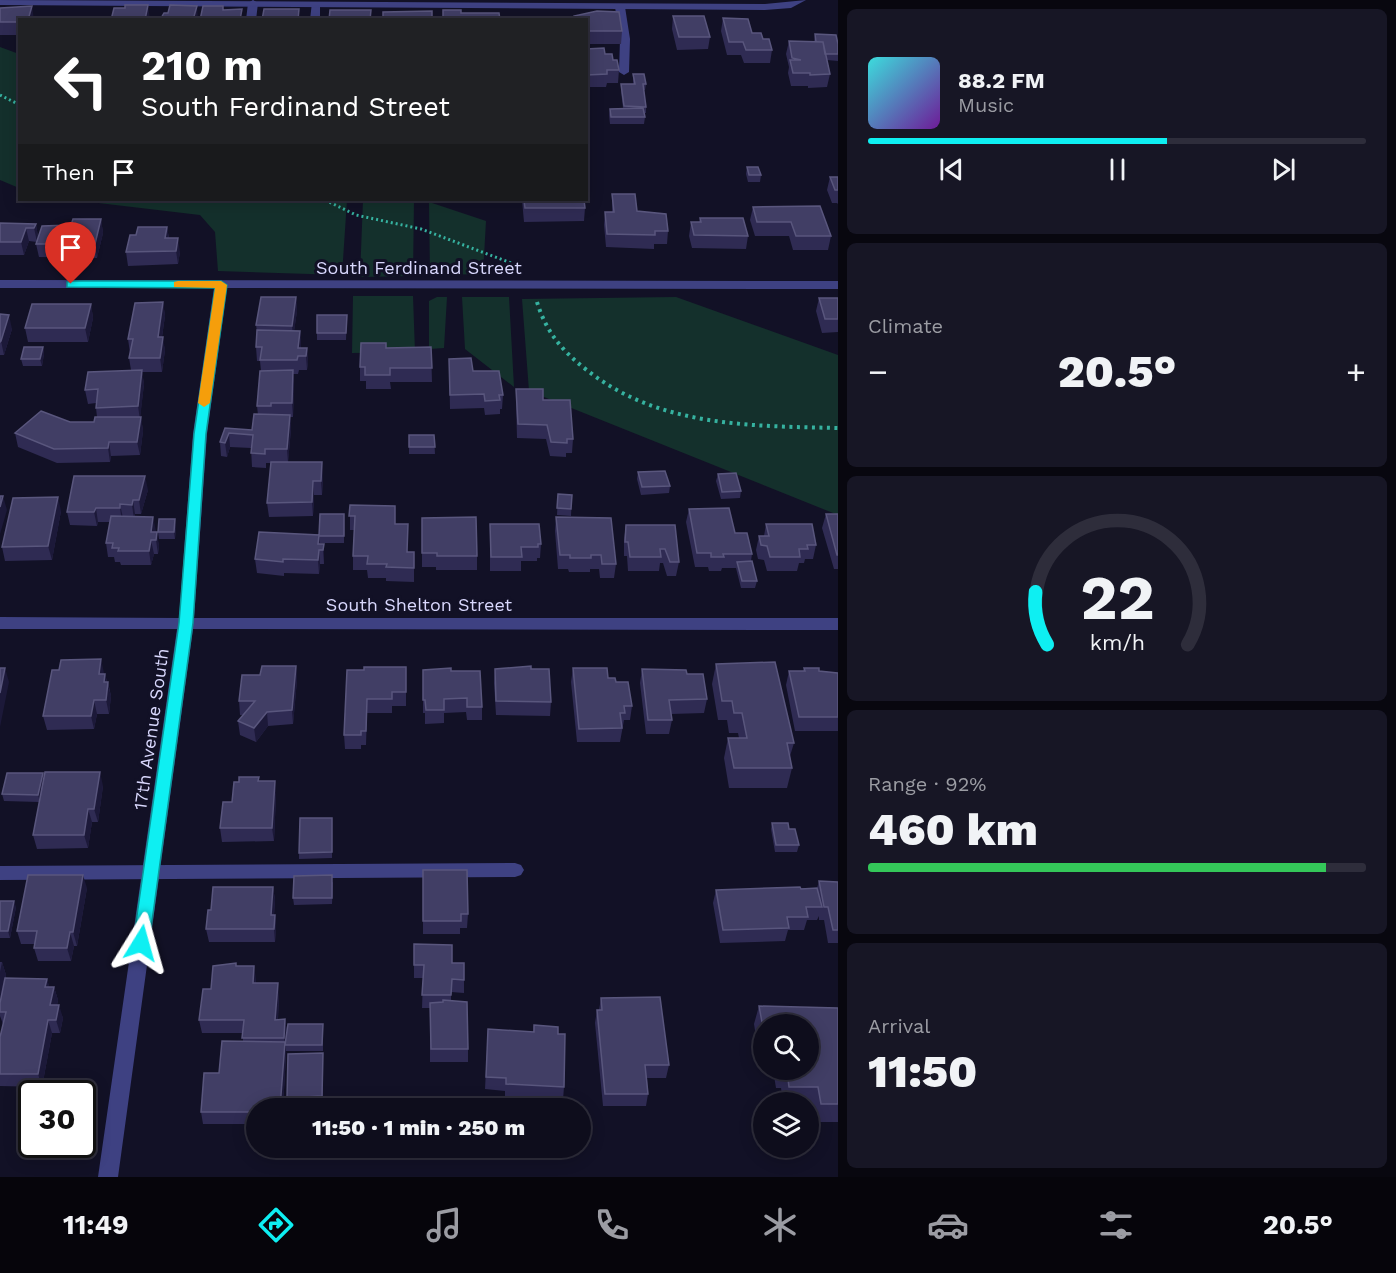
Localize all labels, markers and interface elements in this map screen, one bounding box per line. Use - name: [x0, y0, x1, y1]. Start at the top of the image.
- text: 210 m: [141, 41, 263, 90]
- icon: left: [42, 42, 120, 120]
- text: 88.2 FM: [958, 68, 1045, 93]
- text: South Ferdinand Street: [141, 91, 450, 123]
- text: Music: [958, 93, 1014, 117]
- icon: previous: [935, 153, 968, 186]
- icon: pause: [1101, 153, 1134, 186]
- icon: next: [1267, 153, 1300, 186]
- icon: arrive: [107, 156, 140, 189]
- text: Then: [42, 160, 95, 185]
- pin: [45, 222, 96, 284]
- icon: arrive: [54, 231, 87, 264]
- street label: South Ferdinand Street: [316, 257, 522, 278]
- text: Climate: [868, 314, 943, 338]
- text: 20.5°: [1058, 345, 1176, 398]
- text: −: [868, 352, 888, 391]
- text: +: [1346, 352, 1366, 391]
- text: 22: [1080, 562, 1154, 635]
- street label: South Shelton Street: [326, 594, 513, 615]
- text: km/h: [1089, 631, 1145, 656]
- street label: 17th Avenue South: [129, 647, 173, 811]
- text: Range · 92%: [868, 772, 986, 796]
- text: 460 km: [868, 803, 1038, 856]
- position arrow: [109, 911, 173, 975]
- map controls: [753, 1014, 819, 1158]
- button: search: [753, 1014, 819, 1080]
- text: Arrival: [868, 1014, 930, 1038]
- text: 11:50: [868, 1045, 977, 1098]
- speed limit sign: 30: [18, 1080, 96, 1158]
- button: layers: [753, 1092, 819, 1158]
- text: 11:50 · 1 min · 250 m: [312, 1115, 525, 1140]
- icon: directions: [255, 1204, 297, 1246]
- icon: music: [423, 1204, 465, 1246]
- icon: phone: [591, 1204, 633, 1246]
- icon: climate: [759, 1204, 801, 1246]
- icon: car: [927, 1204, 969, 1246]
- icon: filters: [1095, 1204, 1137, 1246]
- text: 11:49: [63, 1209, 129, 1241]
- text: 20.5°: [1263, 1209, 1333, 1241]

